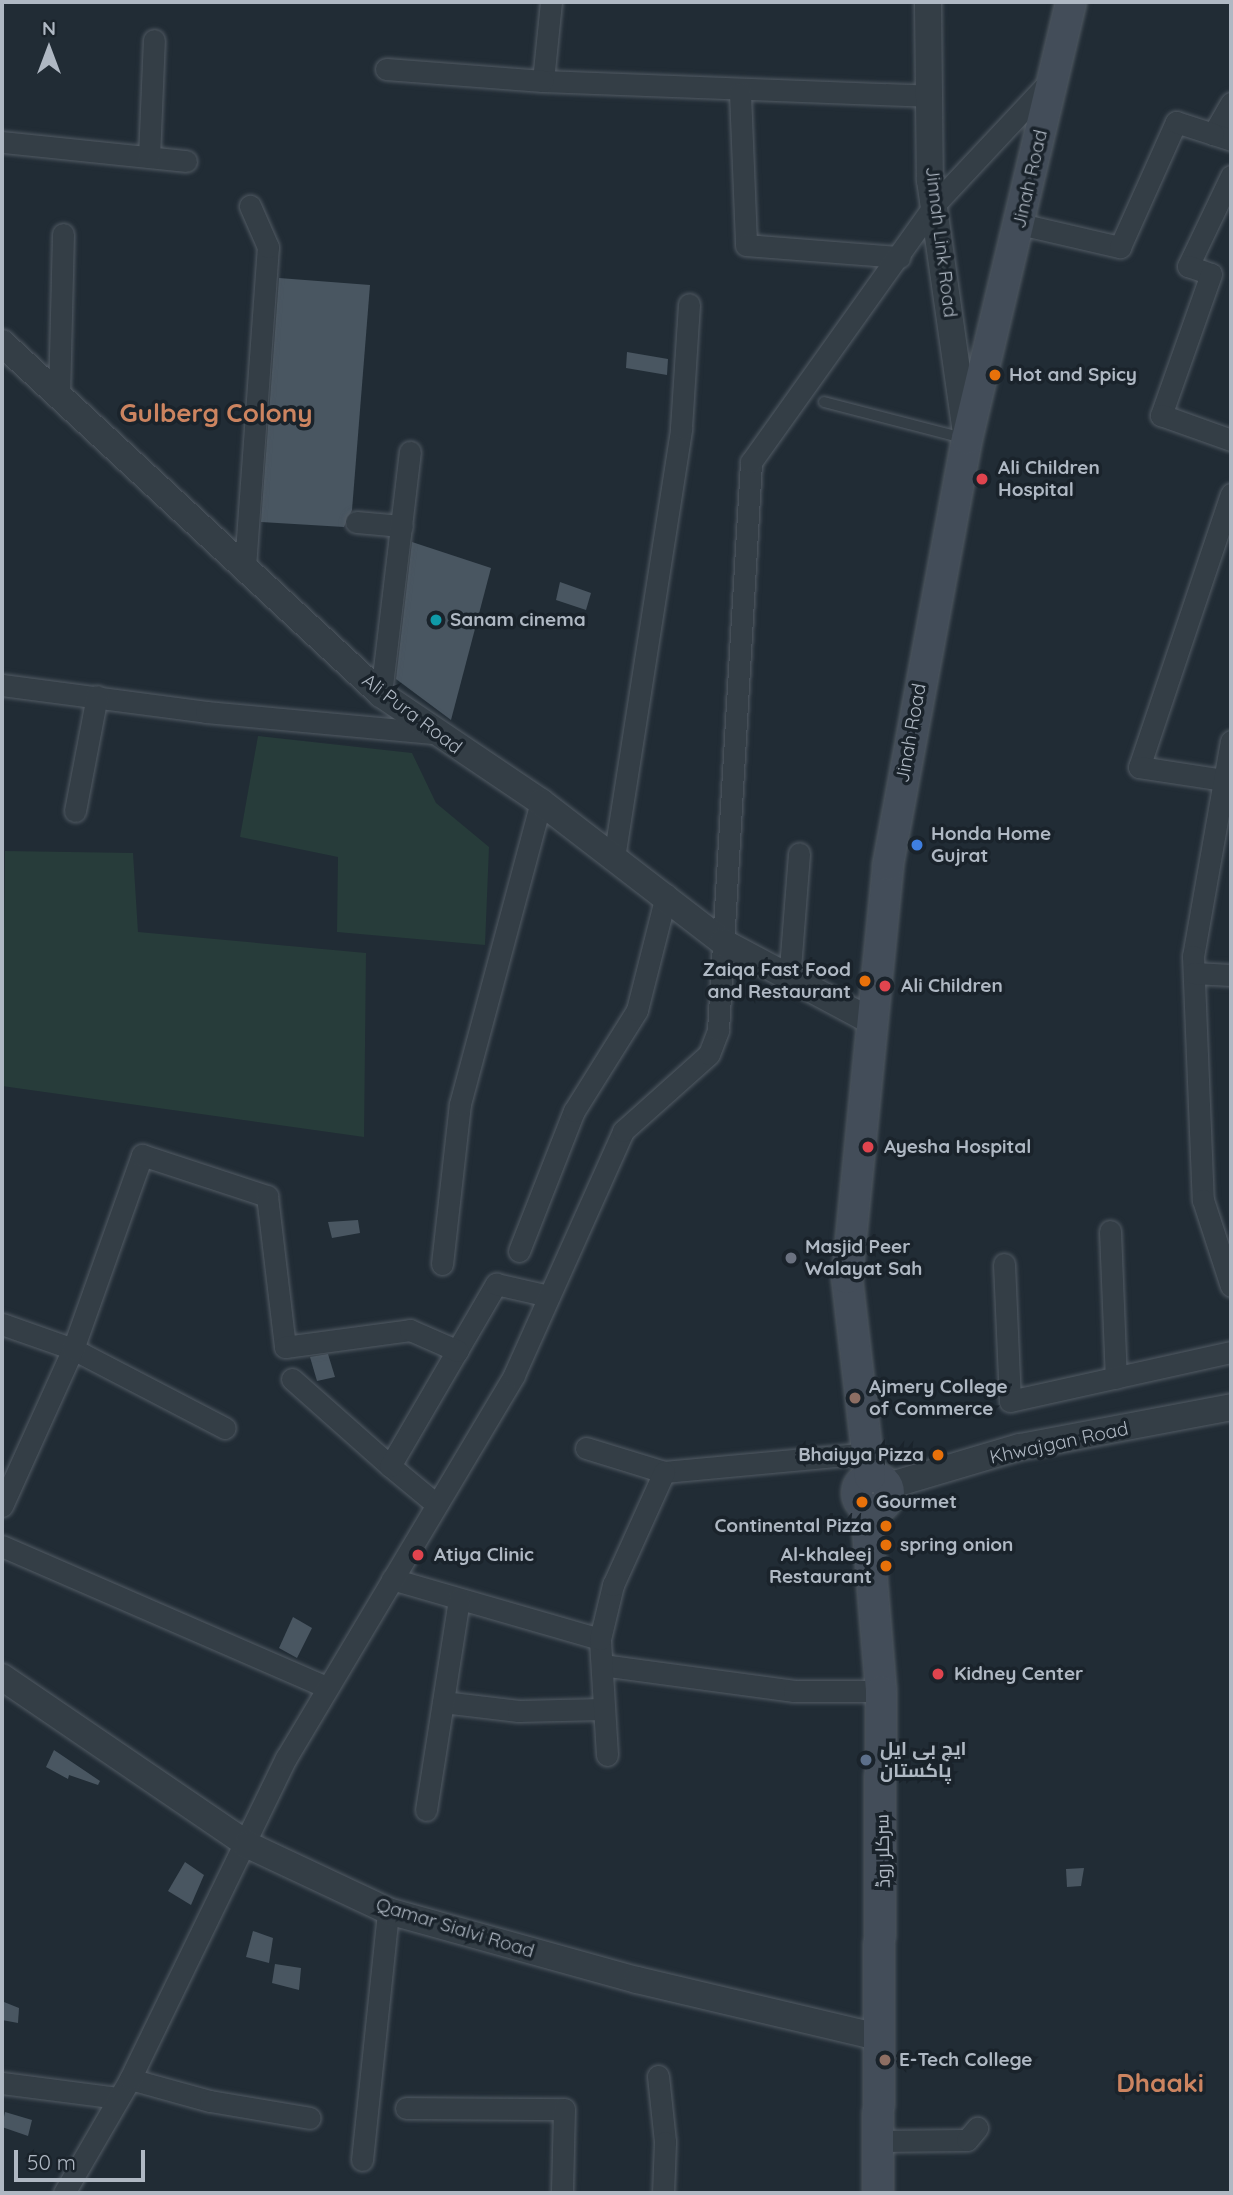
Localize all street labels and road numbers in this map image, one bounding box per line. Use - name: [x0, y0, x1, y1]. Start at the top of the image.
- street label: Jinah Road: [1008, 127, 1052, 231]
- street label: Jinnah Link Road: [920, 165, 962, 319]
- street label: Ali Pura Road: [358, 669, 466, 759]
- street label: Jinah Road: [891, 682, 931, 784]
- street label: Khwajgan Road: [988, 1417, 1130, 1469]
- street label: سرکلر روڈ: [871, 1814, 895, 1888]
- street label: Qamar Sialvi Road: [373, 1893, 537, 1963]

